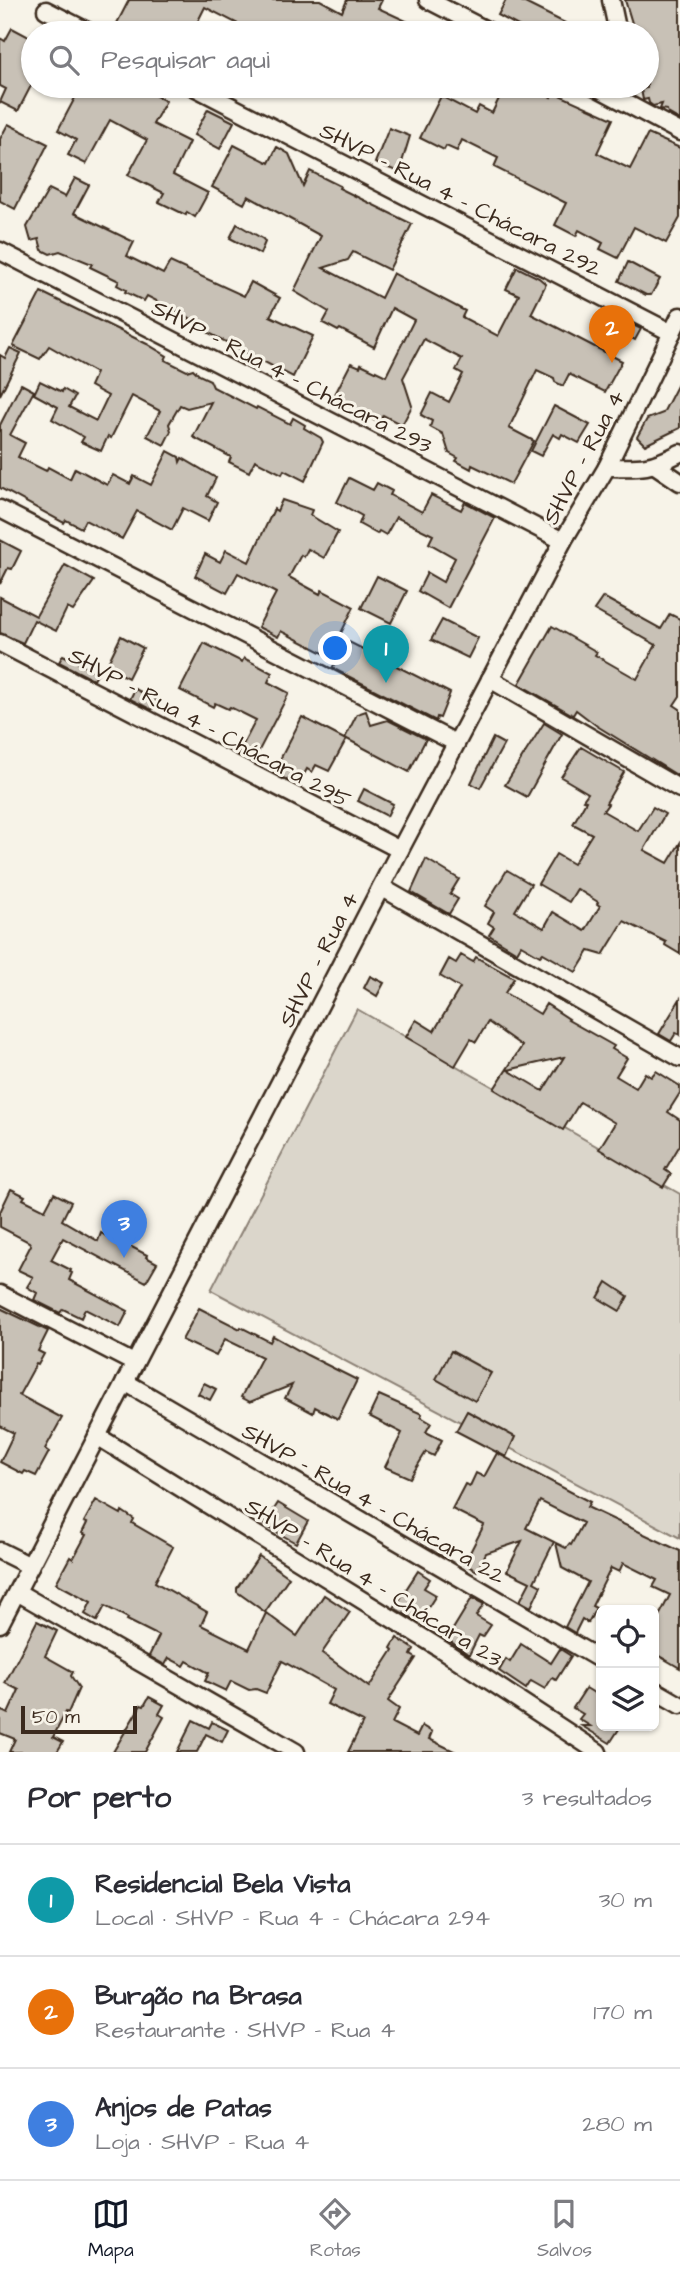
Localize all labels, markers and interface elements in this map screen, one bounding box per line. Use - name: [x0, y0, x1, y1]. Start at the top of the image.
- search box: [21, 21, 659, 98]
- icon: search: [45, 41, 83, 79]
- text: Pesquisar aqui: [101, 42, 270, 78]
- street label: SHVP - Rua 4 - Chácara 292: [314, 115, 607, 285]
- street label: SHVP - Rua 4 - Chácara 293: [146, 292, 438, 462]
- pin: 2: [589, 305, 635, 363]
- street label: SHVP - Rua 4: [535, 384, 633, 530]
- pin: 1: [363, 625, 409, 683]
- your location: [318, 631, 352, 665]
- street label: SHVP - Rua 4 - Chácara 295: [63, 640, 356, 816]
- street label: SHVP - Rua 4: [271, 886, 367, 1033]
- pin: 3: [101, 1200, 147, 1258]
- street label: SHVP - Rua 4 - Chácara 22: [236, 1415, 511, 1593]
- street label: SHVP - Rua 4 - Chácara 23: [239, 1490, 508, 1675]
- map controls: [596, 1605, 659, 1731]
- button: locate: [596, 1605, 659, 1668]
- button: layers: [596, 1668, 659, 1731]
- scale bar: [21, 1703, 136, 1735]
- text: 50 m: [32, 1704, 80, 1731]
- text: Por perto: [28, 1777, 171, 1819]
- text: 3 resultados: [522, 1782, 652, 1814]
- text: Residencial Bela Vista: [95, 1866, 350, 1902]
- text: 1: [50, 1884, 52, 1916]
- text: 30 m: [599, 1884, 652, 1916]
- text: Local · SHVP - Rua 4 - Chácara 294: [95, 1902, 490, 1934]
- text: Burgão na Brasa: [95, 1978, 302, 2014]
- text: 2: [44, 1996, 58, 2028]
- text: 170 m: [593, 1996, 652, 2028]
- text: Restaurante · SHVP - Rua 4: [95, 2014, 395, 2046]
- text: Anjos de Patas: [95, 2090, 272, 2126]
- text: 3: [45, 2108, 57, 2140]
- text: 280 m: [582, 2108, 652, 2140]
- text: Loja · SHVP - Rua 4: [95, 2126, 309, 2158]
- tab: Mapa: [88, 2195, 134, 2264]
- tab: Rotas: [310, 2195, 361, 2264]
- tab: Salvos: [537, 2195, 592, 2264]

